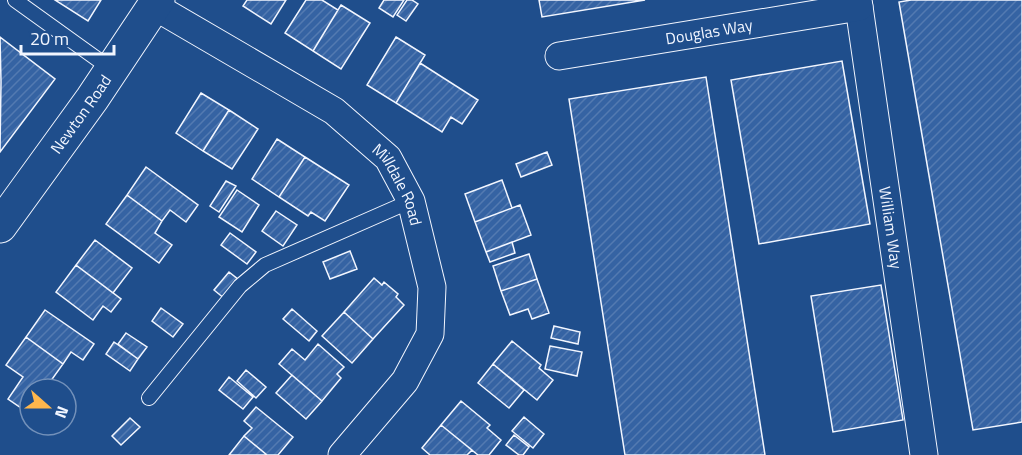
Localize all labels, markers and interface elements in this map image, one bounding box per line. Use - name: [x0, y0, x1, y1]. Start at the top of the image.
- street label: Douglas Way: [664, 13, 755, 50]
- scale bar: [21, 18, 114, 56]
- text: 20 m: [30, 25, 69, 52]
- street label: Newton Road: [44, 70, 117, 158]
- street label: Milldale Road: [367, 138, 429, 228]
- street label: William Way: [873, 185, 909, 271]
- north arrow: [18, 377, 78, 437]
- text: N: [49, 403, 75, 422]

